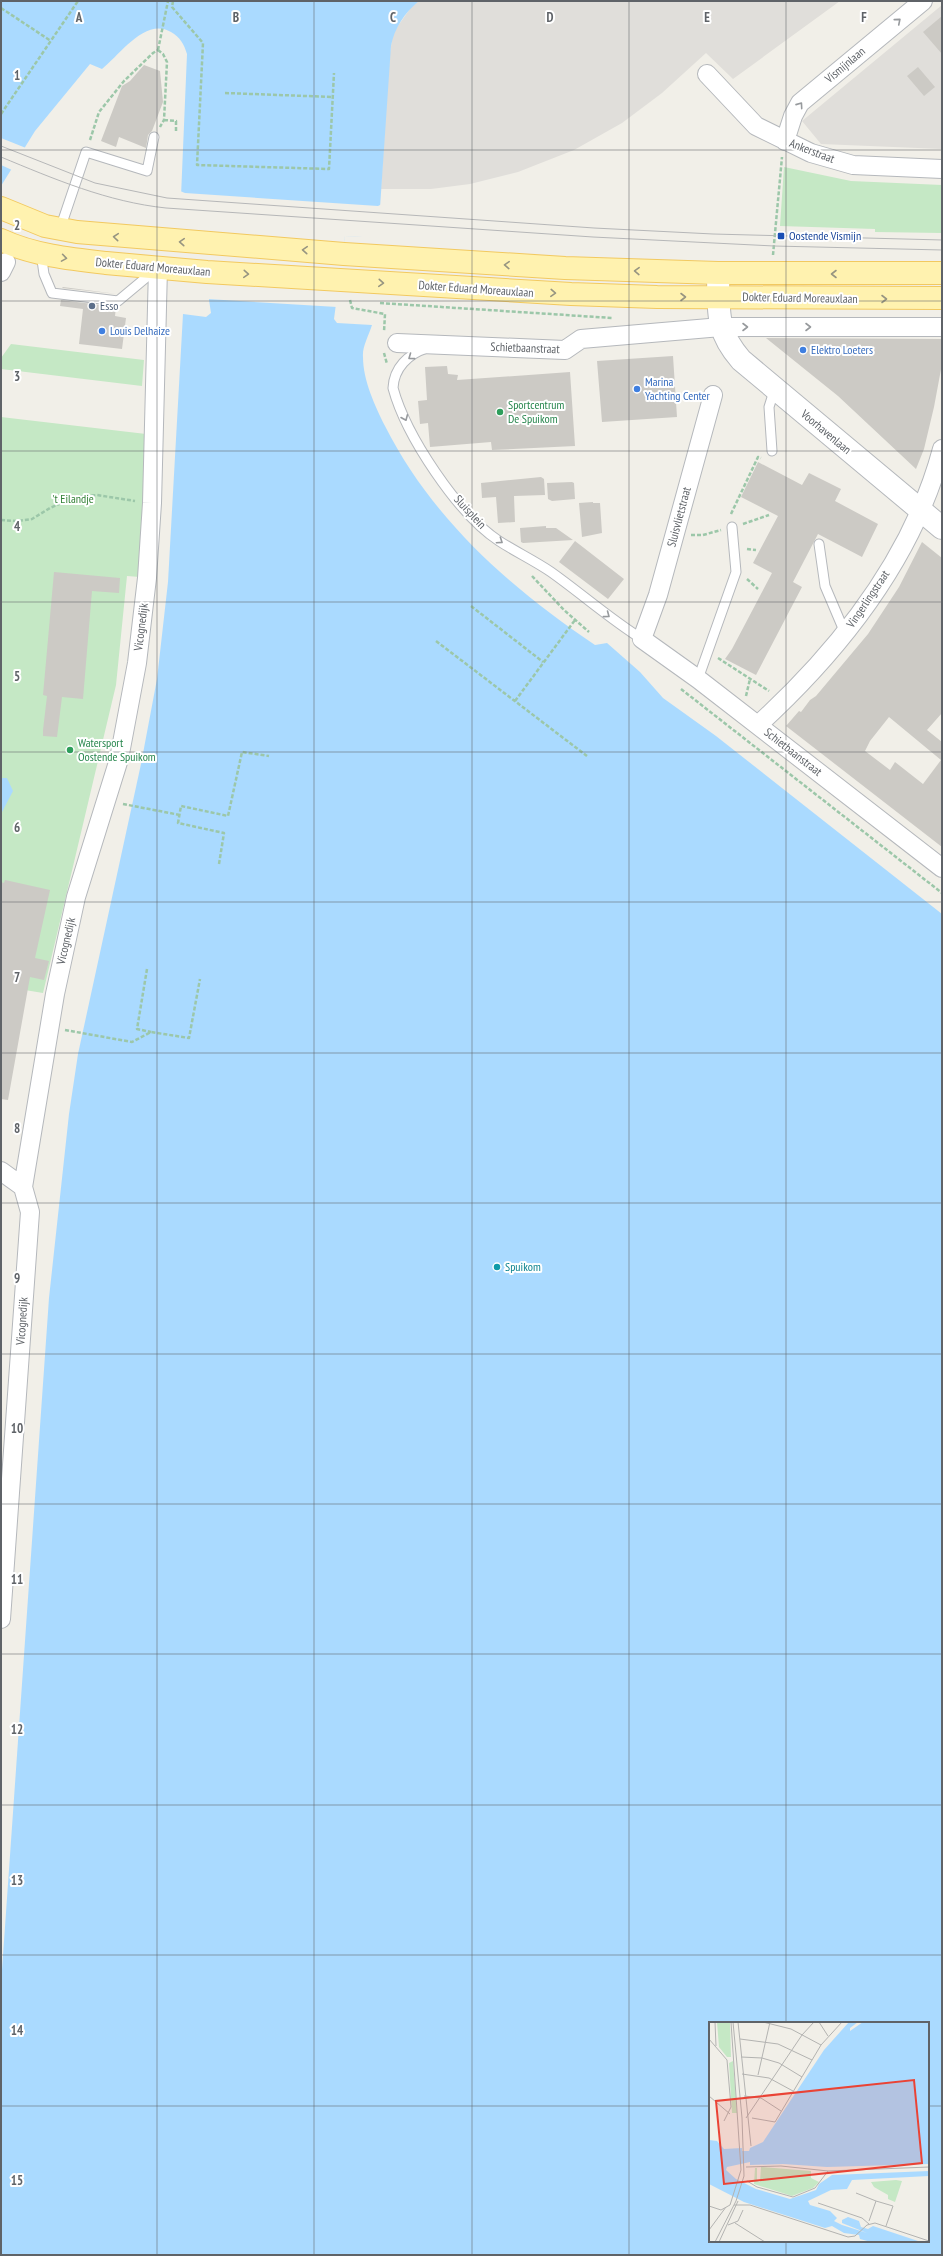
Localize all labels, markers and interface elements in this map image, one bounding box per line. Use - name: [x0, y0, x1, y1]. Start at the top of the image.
- text: A: [75, 9, 83, 26]
- text: B: [233, 9, 239, 26]
- text: C: [390, 9, 396, 26]
- text: D: [547, 9, 554, 26]
- text: E: [704, 9, 710, 26]
- text: F: [861, 9, 867, 26]
- one-way arrow: [894, 19, 901, 26]
- street label: Vismijnlaan: [821, 43, 868, 86]
- text: 1: [14, 67, 20, 84]
- one-way arrow: [795, 103, 802, 110]
- street label: Ankerstraat: [787, 135, 838, 166]
- text: 2: [14, 217, 20, 234]
- place label: Oostende Vismijn: [789, 228, 861, 243]
- marker: Oostende Vismijn: [776, 231, 786, 241]
- one-way arrow: [113, 232, 119, 241]
- one-way arrow: [179, 237, 185, 246]
- one-way arrow: [302, 245, 308, 254]
- one-way arrow: [61, 253, 67, 262]
- street label: Dokter Eduard Moreauxlaan: [95, 254, 211, 279]
- one-way arrow: [504, 261, 510, 269]
- one-way arrow: [634, 266, 640, 275]
- one-way arrow: [243, 270, 249, 279]
- one-way arrow: [831, 270, 837, 278]
- street label: Dokter Eduard Moreauxlaan: [418, 277, 534, 300]
- one-way arrow: [378, 278, 384, 287]
- one-way arrow: [550, 289, 556, 298]
- street label: Dokter Eduard Moreauxlaan: [742, 289, 858, 306]
- one-way arrow: [680, 293, 686, 301]
- one-way arrow: [881, 295, 887, 303]
- place label: Esso: [100, 298, 118, 313]
- marker: Esso: [87, 301, 97, 311]
- place label: Louis Delhaize: [110, 323, 170, 338]
- one-way arrow: [742, 323, 748, 331]
- one-way arrow: [805, 323, 811, 331]
- marker: Louis Delhaize: [97, 326, 107, 336]
- street label: Schietbaanstraat: [490, 339, 561, 356]
- place label: Elektro Loeters: [811, 342, 873, 357]
- marker: Elektro Loeters: [798, 345, 808, 355]
- one-way arrow: [408, 352, 415, 359]
- text: 3: [14, 368, 20, 385]
- place label: Marina Yachting Center: [645, 374, 711, 403]
- marker: Marina Yachting Center: [632, 384, 642, 394]
- place label: Sportcentrum De Spuikom: [508, 397, 564, 426]
- street label: Voorhavenlaan: [797, 406, 855, 457]
- marker: Sportcentrum De Spuikom: [495, 407, 505, 417]
- one-way arrow: [400, 414, 408, 421]
- street label: Sluisvlietstraat: [663, 484, 694, 549]
- park label: 't Eilandje: [52, 491, 94, 506]
- street label: Sluisplein: [451, 492, 490, 532]
- text: 4: [14, 518, 21, 535]
- one-way arrow: [496, 536, 503, 543]
- street label: Vingerlingstraat: [842, 566, 893, 631]
- street label: Vicognedijk: [130, 602, 151, 653]
- one-way arrow: [603, 610, 610, 617]
- text: 5: [14, 668, 20, 685]
- street label: Schietbaanstraat: [761, 724, 826, 779]
- place label: Watersport Oostende Spuikom: [78, 735, 156, 764]
- marker: Watersport Oostende Spuikom: [65, 745, 75, 755]
- text: 6: [14, 819, 20, 836]
- street label: Vicognedijk: [53, 916, 78, 967]
- text: 7: [14, 969, 20, 986]
- text: 8: [14, 1120, 20, 1137]
- place label: Spuikom: [505, 1259, 541, 1274]
- marker: Spuikom: [492, 1262, 502, 1272]
- text: 9: [14, 1270, 20, 1287]
- street label: Vicognedijk: [12, 1296, 31, 1346]
- text: 10: [11, 1420, 23, 1437]
- text: 11: [11, 1571, 23, 1588]
- text: 12: [11, 1721, 23, 1738]
- text: 13: [11, 1872, 23, 1889]
- text: 14: [11, 2022, 24, 2039]
- inset map: [709, 2022, 929, 2242]
- text: 15: [11, 2172, 23, 2189]

